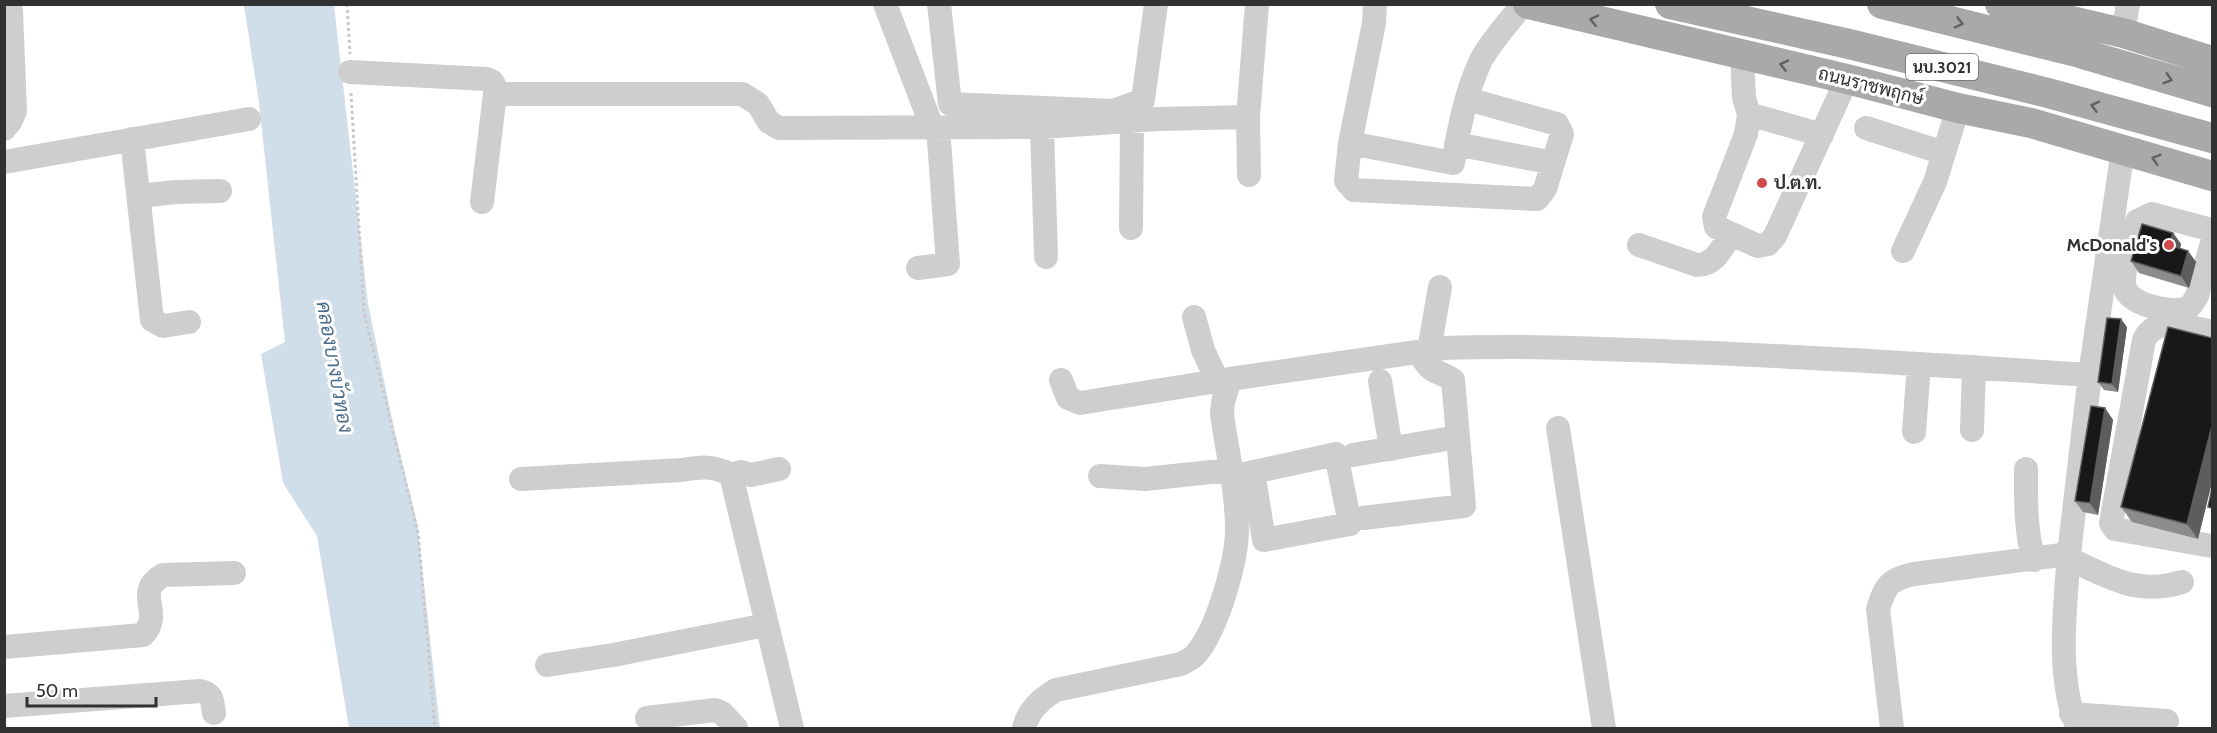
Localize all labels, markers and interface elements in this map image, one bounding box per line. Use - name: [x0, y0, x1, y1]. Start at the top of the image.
- one-way arrow: [1590, 15, 1600, 28]
- one-way arrow: [1954, 15, 1964, 28]
- road number: นบ.3021: [1906, 54, 1978, 80]
- one-way arrow: [1780, 59, 1790, 72]
- street label: ถนนราชพฤกษ์: [1816, 60, 1927, 110]
- one-way arrow: [2162, 72, 2172, 84]
- one-way arrow: [2090, 100, 2100, 113]
- one-way arrow: [2152, 154, 2162, 166]
- place label: ป.ต.ท.: [1774, 172, 1822, 194]
- marker: ป.ต.ท.: [1755, 176, 1769, 190]
- place label: McDonald's: [2067, 234, 2157, 256]
- marker: McDonald's: [2162, 238, 2176, 252]
- water label: คลองบางบัวทอง: [312, 299, 358, 435]
- scale bar: [27, 670, 156, 708]
- text: 50 m: [36, 680, 78, 702]

